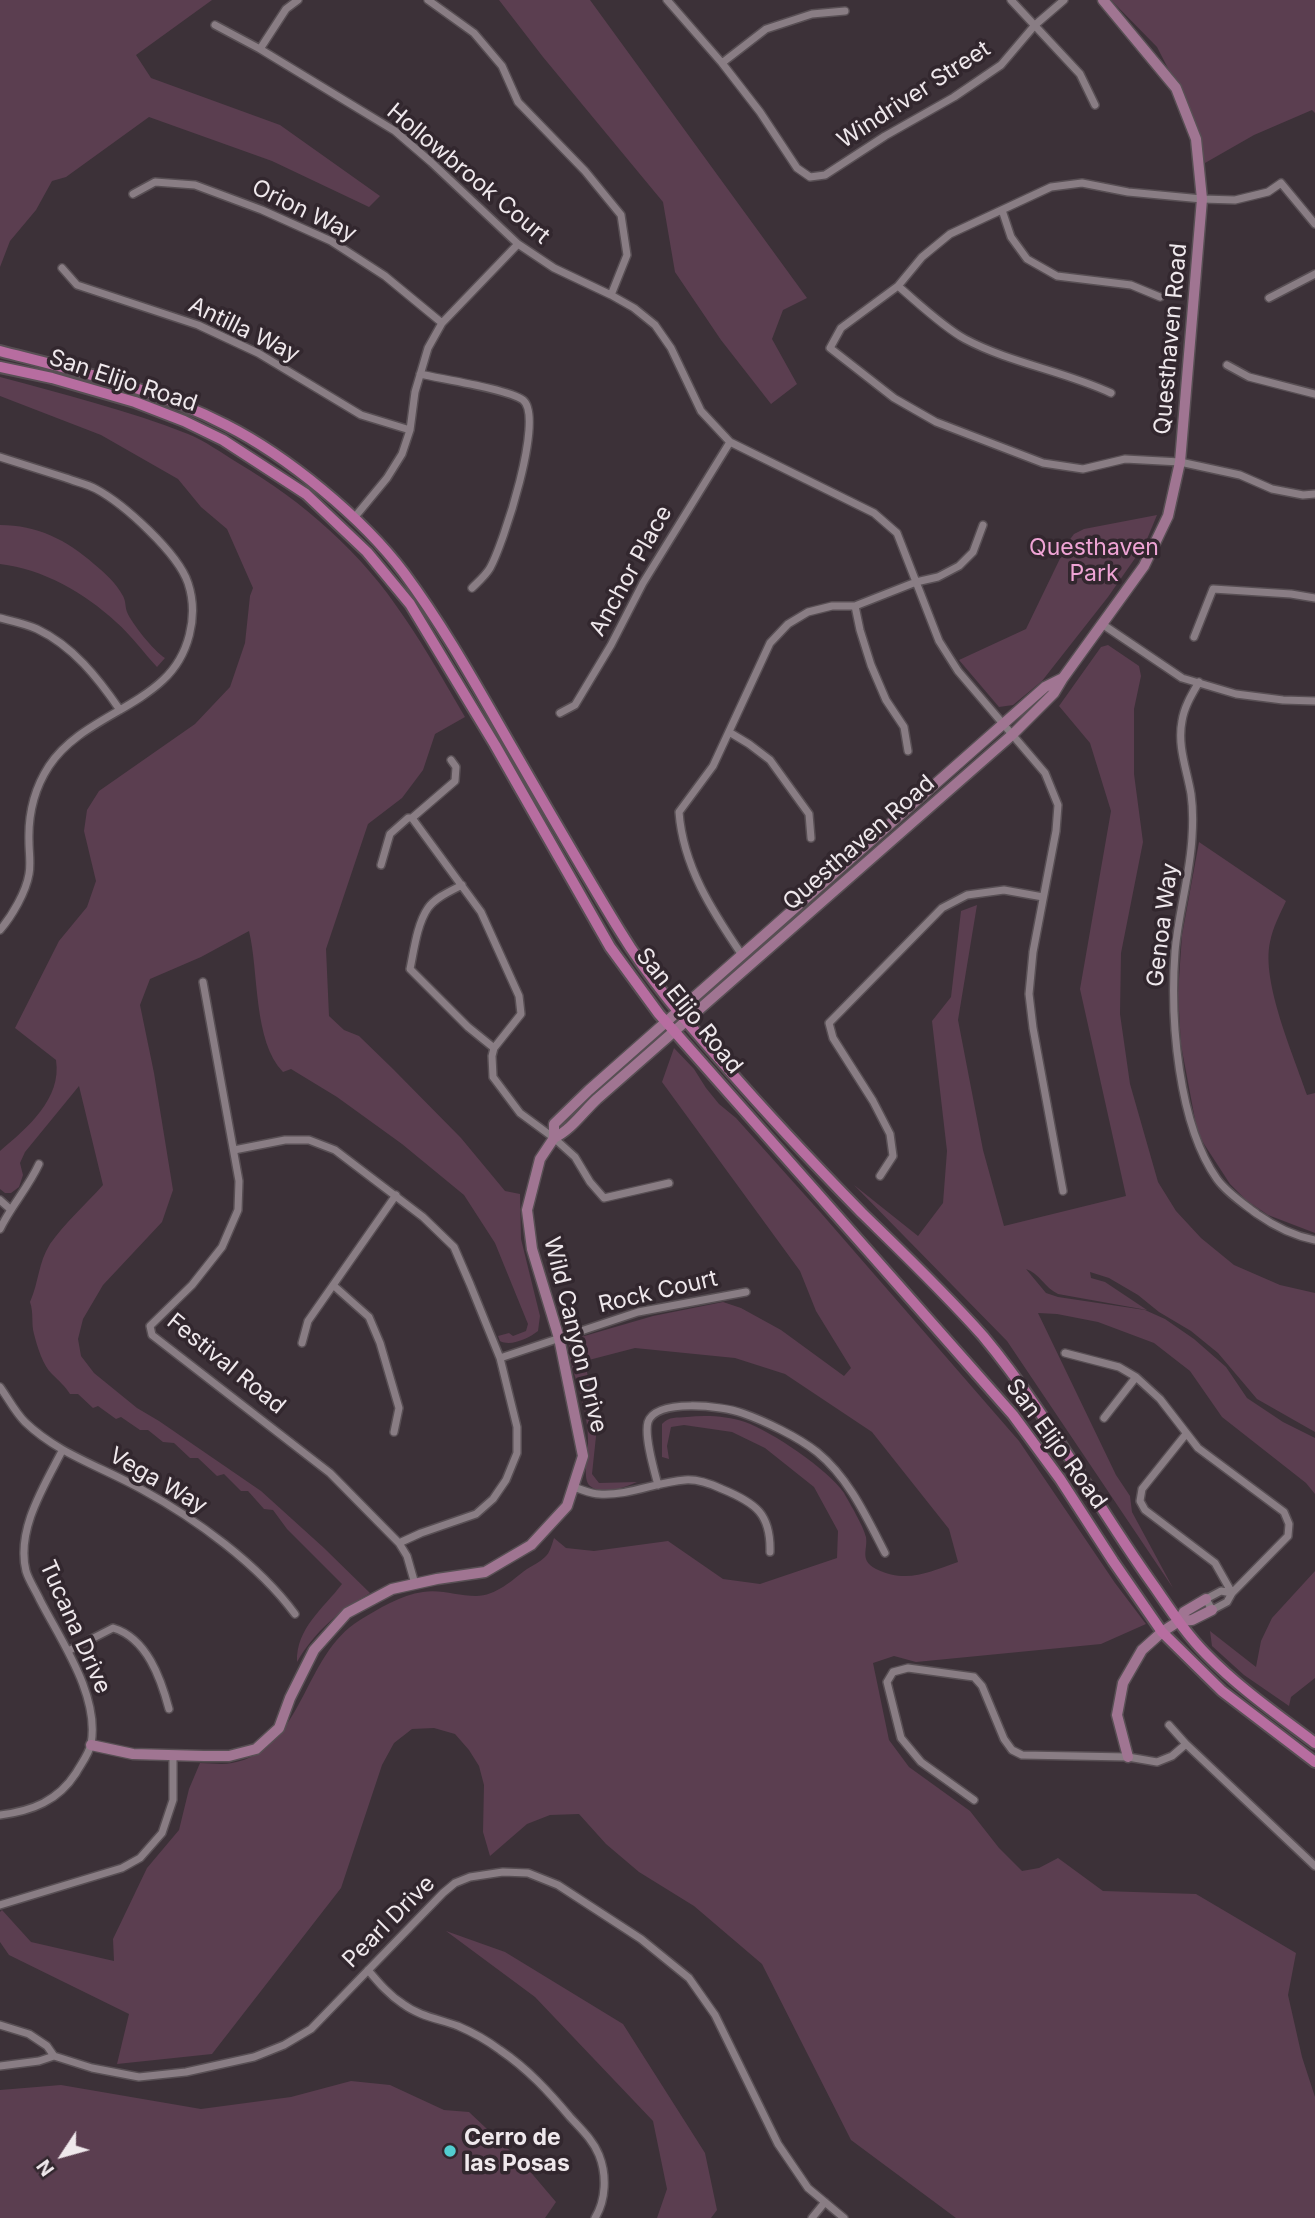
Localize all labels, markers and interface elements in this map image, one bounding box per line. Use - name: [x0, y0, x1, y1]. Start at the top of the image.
- street label: Windriver Street: [833, 35, 995, 155]
- street label: Hollowbrook Court: [381, 98, 555, 250]
- street label: Orion Way: [247, 174, 361, 248]
- street label: Questhaven Road: [1149, 242, 1193, 436]
- street label: Antilla Way: [184, 291, 304, 369]
- street label: San Elijo Road: [46, 344, 200, 418]
- street label: Anchor Place: [584, 501, 678, 641]
- park label: Questhaven Park: [1029, 534, 1159, 588]
- street label: Questhaven Road: [778, 770, 940, 916]
- street label: Genoa Way: [1142, 862, 1184, 988]
- street label: San Elijo Road: [630, 942, 748, 1080]
- street label: Wild Canyon Drive: [537, 1234, 613, 1436]
- street label: Rock Court: [596, 1265, 720, 1319]
- street label: Festival Road: [161, 1308, 291, 1420]
- street label: San Elijo Road: [1000, 1374, 1112, 1514]
- street label: Vega Way: [104, 1442, 212, 1520]
- street label: Tucana Drive: [33, 1556, 117, 1698]
- street label: Pearl Drive: [337, 1870, 441, 1974]
- north arrow: [28, 2120, 98, 2190]
- place label: Cerro de las Posas: [464, 2124, 570, 2178]
- marker: Cerro de las Posas: [442, 2143, 458, 2159]
- text: N: [32, 2155, 59, 2180]

